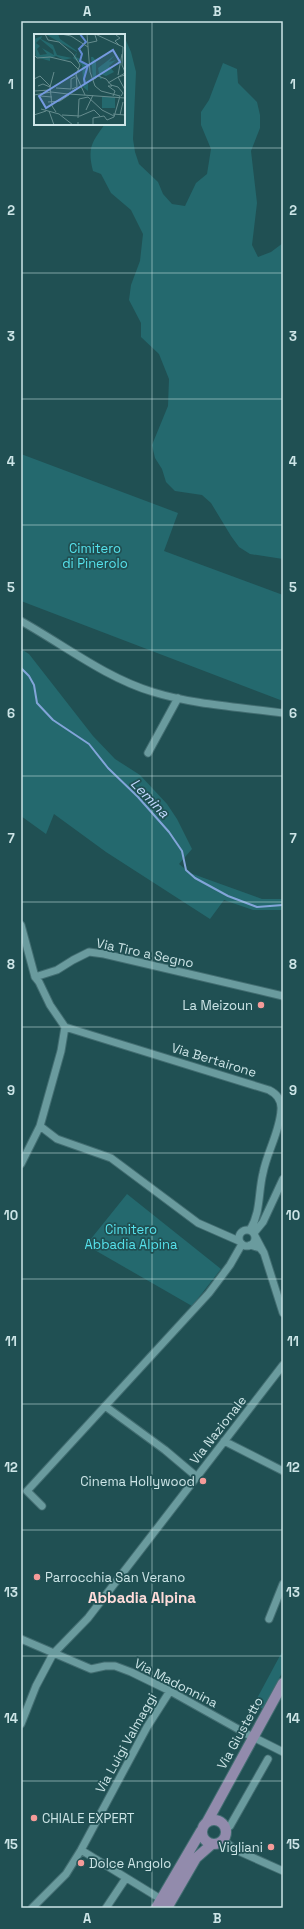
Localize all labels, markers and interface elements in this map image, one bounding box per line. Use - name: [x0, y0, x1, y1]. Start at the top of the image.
- text: A: [83, 3, 92, 20]
- text: B: [213, 3, 222, 20]
- inset map: [34, 34, 125, 125]
- text: 1: [8, 76, 14, 93]
- text: 1: [290, 76, 296, 93]
- text: 2: [7, 202, 15, 219]
- text: 2: [289, 202, 297, 219]
- text: 3: [7, 328, 15, 345]
- text: 3: [289, 328, 297, 345]
- text: 4: [7, 453, 15, 470]
- text: 4: [289, 453, 297, 470]
- park label: Cimitero di Pinerolo: [62, 540, 128, 572]
- text: 5: [7, 579, 15, 596]
- text: 5: [289, 579, 297, 596]
- text: 6: [7, 705, 15, 722]
- text: 6: [289, 705, 297, 722]
- water label: Lemina: [127, 774, 174, 822]
- text: 7: [7, 830, 15, 847]
- text: 7: [289, 830, 297, 847]
- street label: Via Tiro a Segno: [95, 934, 195, 972]
- text: 8: [7, 956, 15, 973]
- text: 8: [289, 956, 297, 973]
- place label: La Meizoun: [182, 997, 253, 1014]
- marker: La Meizoun: [256, 1000, 266, 1010]
- street label: Via Bertairone: [169, 1039, 259, 1081]
- text: 9: [7, 1082, 15, 1099]
- text: 9: [289, 1082, 297, 1099]
- text: 10: [4, 1207, 18, 1224]
- text: 10: [286, 1207, 300, 1224]
- park label: Cimitero Abbadia Alpina: [85, 1221, 178, 1253]
- text: 11: [5, 1333, 17, 1350]
- text: 11: [287, 1333, 299, 1350]
- street label: Via Nazionale: [186, 1392, 250, 1468]
- text: 12: [4, 1459, 18, 1476]
- text: 12: [286, 1459, 300, 1476]
- place label: Cinema Hollywood: [80, 1473, 195, 1490]
- marker: Cinema Hollywood: [198, 1476, 208, 1486]
- place label: Parrocchia San Verano: [45, 1569, 185, 1586]
- marker: Parrocchia San Verano: [32, 1572, 42, 1582]
- text: 13: [4, 1584, 18, 1601]
- text: 13: [286, 1584, 300, 1601]
- district label: Abbadia Alpina: [88, 1588, 196, 1607]
- street label: Via Madonnina: [131, 1655, 221, 1712]
- street label: Via Luigi Valmaggi: [92, 1690, 160, 1796]
- street label: Via Giustetto: [213, 1694, 267, 1772]
- text: 14: [4, 1710, 18, 1727]
- text: 14: [286, 1710, 300, 1727]
- place label: CHIALE EXPERT: [42, 1810, 135, 1827]
- marker: CHIALE EXPERT: [29, 1813, 39, 1823]
- text: 15: [4, 1836, 18, 1853]
- text: 15: [286, 1836, 300, 1853]
- place label: Vigliani: [218, 1839, 263, 1856]
- marker: Vigliani: [266, 1842, 276, 1852]
- place label: Dolce Angolo: [89, 1855, 171, 1872]
- marker: Dolce Angolo: [76, 1858, 86, 1868]
- text: A: [83, 1910, 92, 1927]
- text: B: [213, 1910, 222, 1927]

